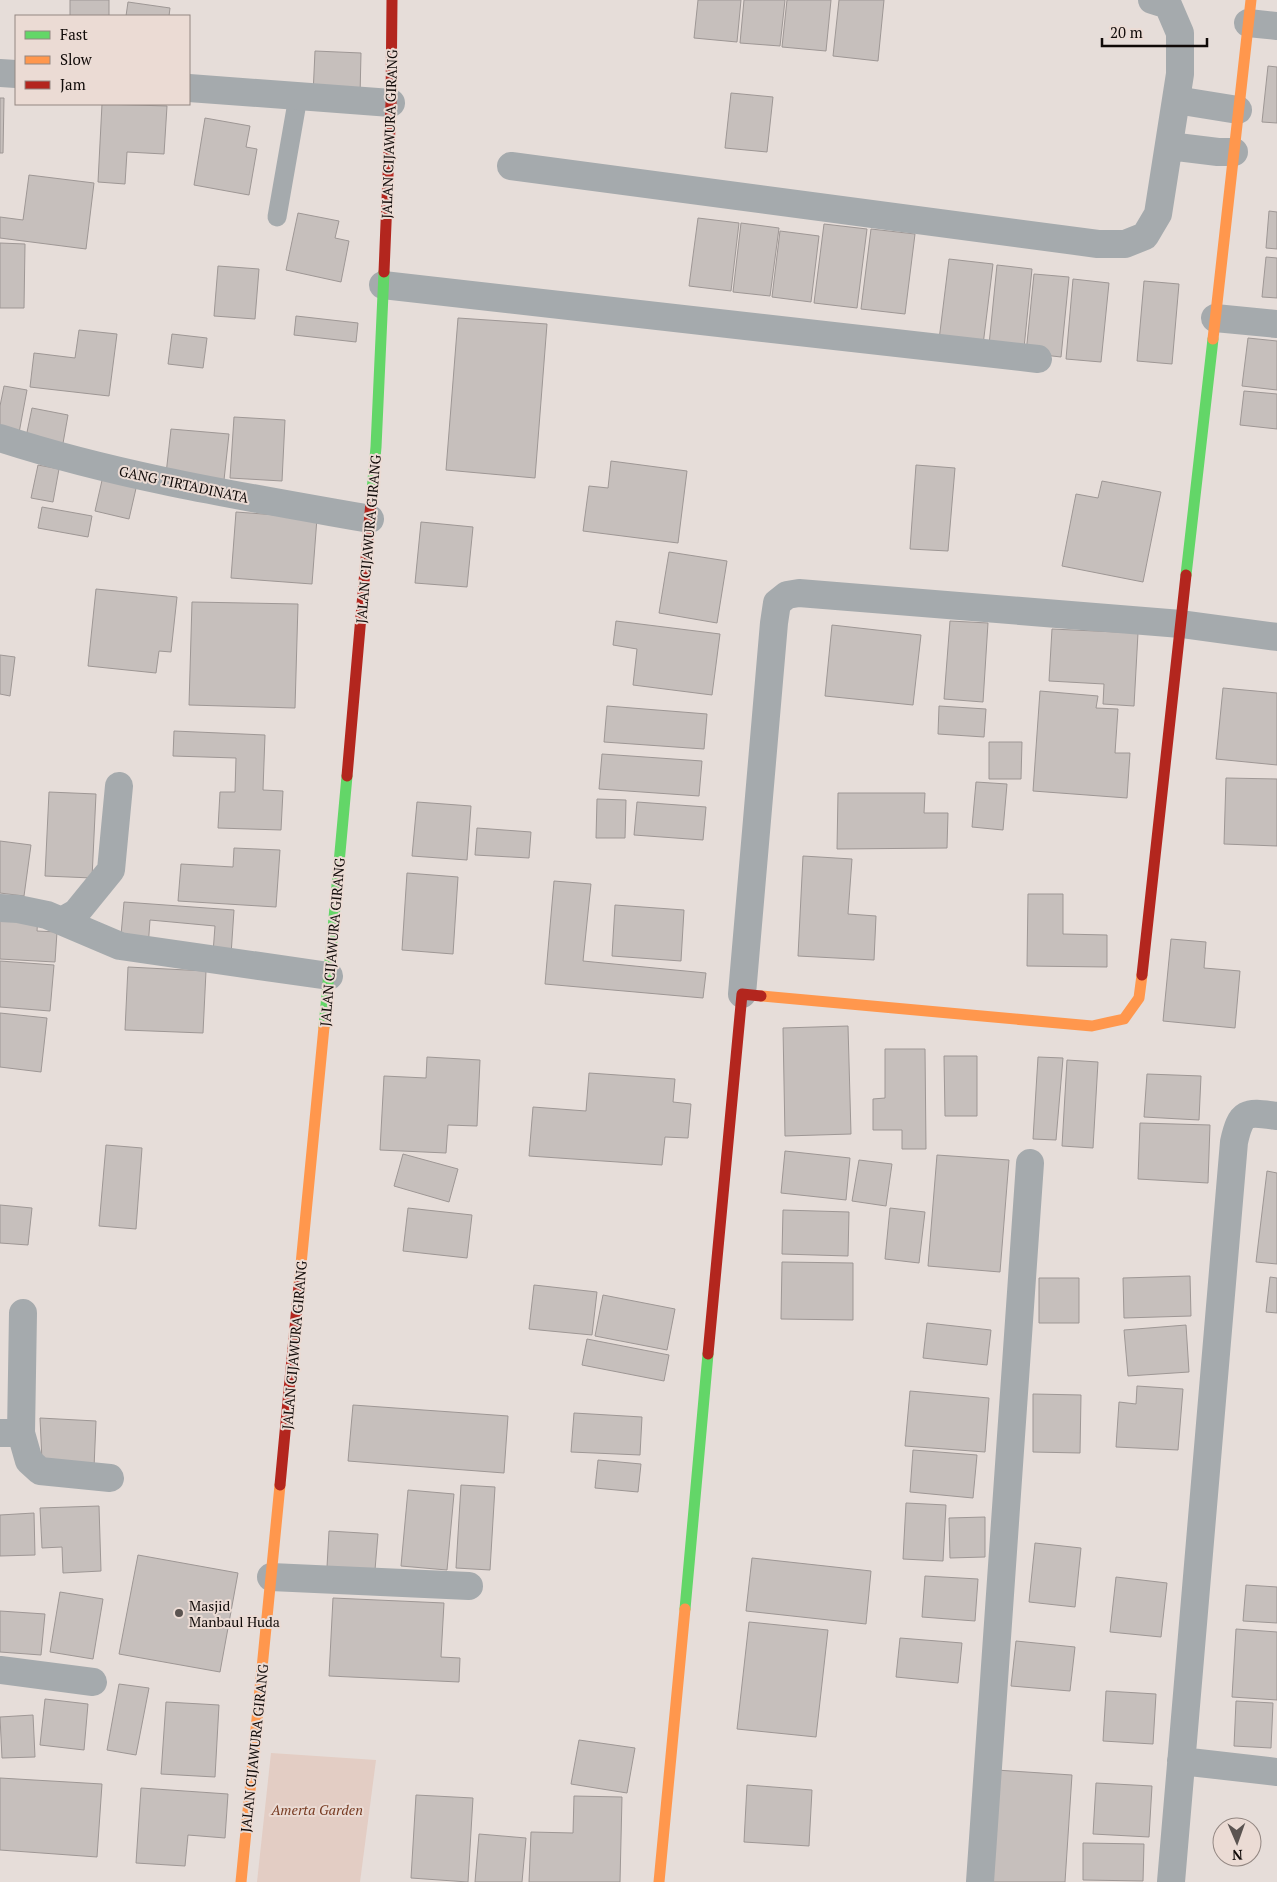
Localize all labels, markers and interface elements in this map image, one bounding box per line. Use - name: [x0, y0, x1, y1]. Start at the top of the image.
- legend: [15, 15, 190, 105]
- scale bar: [1102, 15, 1207, 47]
- text: 20 m: [1110, 22, 1143, 42]
- text: Fast: [60, 24, 88, 44]
- text: Slow: [60, 49, 93, 69]
- street label: JALAN CIJAWURA GIRANG: [377, 49, 401, 219]
- text: Jam: [60, 74, 86, 94]
- street label: JALAN CIJAWURA GIRANG: [351, 454, 385, 624]
- street label: GANG TIRTADINATA: [117, 461, 251, 507]
- street label: JALAN CIJAWURA GIRANG: [315, 857, 349, 1027]
- street label: JALAN CIJAWURA GIRANG: [277, 1260, 311, 1430]
- place label: Masjid Manbaul Huda: [189, 1596, 280, 1631]
- marker: Masjid Manbaul Huda: [173, 1607, 185, 1619]
- street label: JALAN CIJAWURA GIRANG: [236, 1662, 272, 1833]
- park label: Amerta Garden: [270, 1800, 363, 1819]
- north arrow: [1212, 1817, 1262, 1867]
- text: N: [1231, 1846, 1243, 1865]

